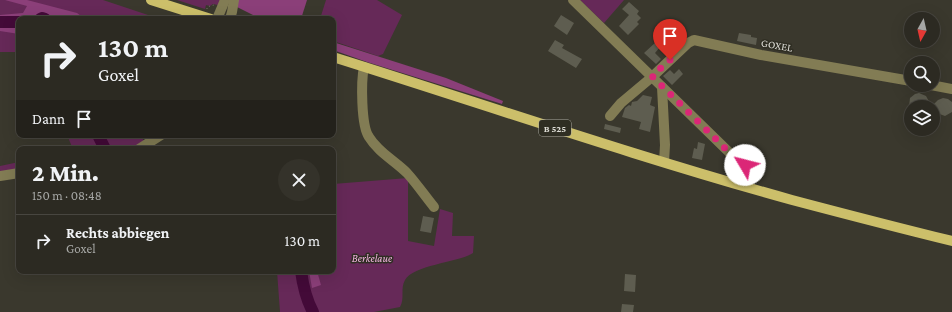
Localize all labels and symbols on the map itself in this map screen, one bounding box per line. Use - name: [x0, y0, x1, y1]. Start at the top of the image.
- north arrow: [904, 12, 940, 48]
- pin: [653, 19, 687, 60]
- street label: GOXEL: [760, 36, 794, 54]
- road number: B 525: [539, 120, 571, 136]
- position arrow: [724, 144, 766, 186]
- park label: Berkelaue: [352, 252, 393, 264]

